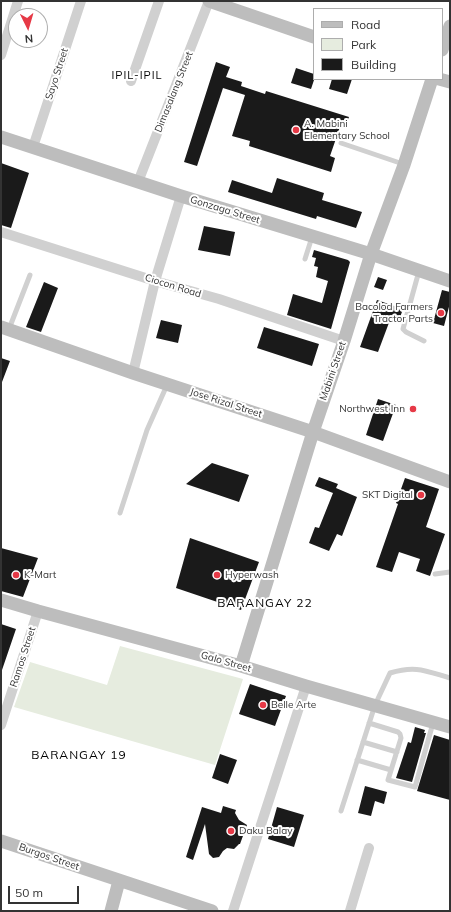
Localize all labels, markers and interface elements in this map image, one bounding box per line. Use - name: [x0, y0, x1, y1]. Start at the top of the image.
- north arrow: [8, 8, 48, 48]
- legend: [313, 8, 443, 80]
- text: Road: [351, 17, 380, 32]
- text: N: [24, 32, 34, 46]
- text: Park: [351, 37, 376, 52]
- street label: Sayo Street: [43, 47, 71, 101]
- street label: Dimasalang Street: [152, 50, 196, 134]
- text: Building: [351, 57, 396, 72]
- district label: IPIL-IPIL: [111, 69, 163, 83]
- place label: A. Mabini Elementary School: [304, 118, 390, 142]
- marker: A. Mabini Elementary School: [291, 125, 301, 135]
- street label: Gonzaga Street: [189, 194, 261, 226]
- street label: Ciocon Road: [143, 272, 203, 300]
- place label: Bacolod Farmers Tractor Parts: [355, 301, 433, 324]
- marker: Bacolod Farmers Tractor Parts: [436, 308, 446, 318]
- street label: Mabini Street: [317, 340, 349, 402]
- street label: Jose Rizal Street: [188, 386, 264, 420]
- place label: Northwest Inn: [339, 403, 405, 415]
- marker: Northwest Inn: [408, 404, 418, 414]
- place label: SKT Digital: [362, 489, 413, 501]
- marker: SKT Digital: [416, 490, 426, 500]
- place label: K-Mart: [24, 569, 56, 581]
- place label: Hyperwash: [225, 569, 279, 581]
- marker: K-Mart: [11, 570, 21, 580]
- marker: Hyperwash: [212, 570, 222, 580]
- district label: BARANGAY 22: [217, 596, 313, 610]
- street label: Ramos Street: [8, 625, 38, 689]
- street label: Galo Street: [200, 649, 252, 675]
- place label: Belle Arte: [271, 699, 316, 711]
- marker: Belle Arte: [258, 700, 268, 710]
- district label: BARANGAY 19: [31, 748, 127, 762]
- place label: Daku Balay: [239, 825, 292, 837]
- marker: Daku Balay: [226, 826, 236, 836]
- street label: Burgos Street: [17, 841, 81, 873]
- scale bar: [10, 878, 81, 904]
- text: 50 m: [15, 885, 43, 900]

